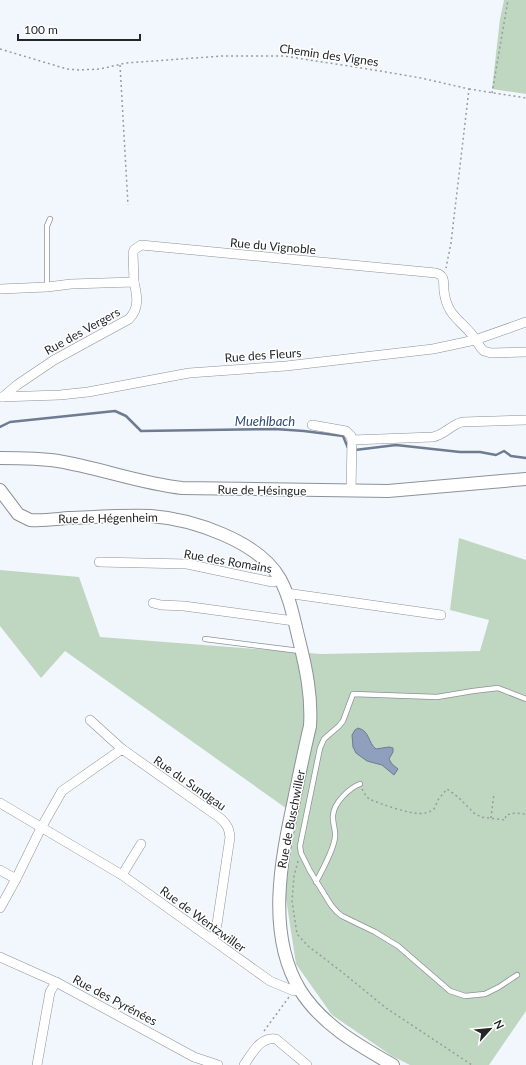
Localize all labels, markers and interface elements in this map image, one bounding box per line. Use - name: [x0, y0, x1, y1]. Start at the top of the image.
- scale bar: [18, 16, 140, 42]
- text: 100 m: [24, 22, 58, 37]
- street label: Chemin des Vignes: [278, 41, 380, 69]
- street label: Rue du Vignoble: [229, 235, 317, 257]
- street label: Rue des Vergers: [42, 304, 122, 358]
- street label: Rue des Fleurs: [224, 345, 302, 365]
- water label: Muehlbach: [235, 413, 295, 429]
- street label: Rue de Hésingue: [217, 482, 307, 498]
- street label: Rue de Hégenheim: [58, 510, 158, 526]
- street label: Rue des Romains: [183, 546, 273, 576]
- street label: Rue du Sundgau: [151, 752, 229, 814]
- street label: Rue de Buschwiller: [274, 768, 308, 870]
- street label: Rue de Wentzwiller: [157, 883, 249, 956]
- street label: Rue des Pyrénées: [70, 972, 160, 1028]
- north arrow: [470, 1009, 510, 1049]
- text: N: [492, 1018, 507, 1031]

